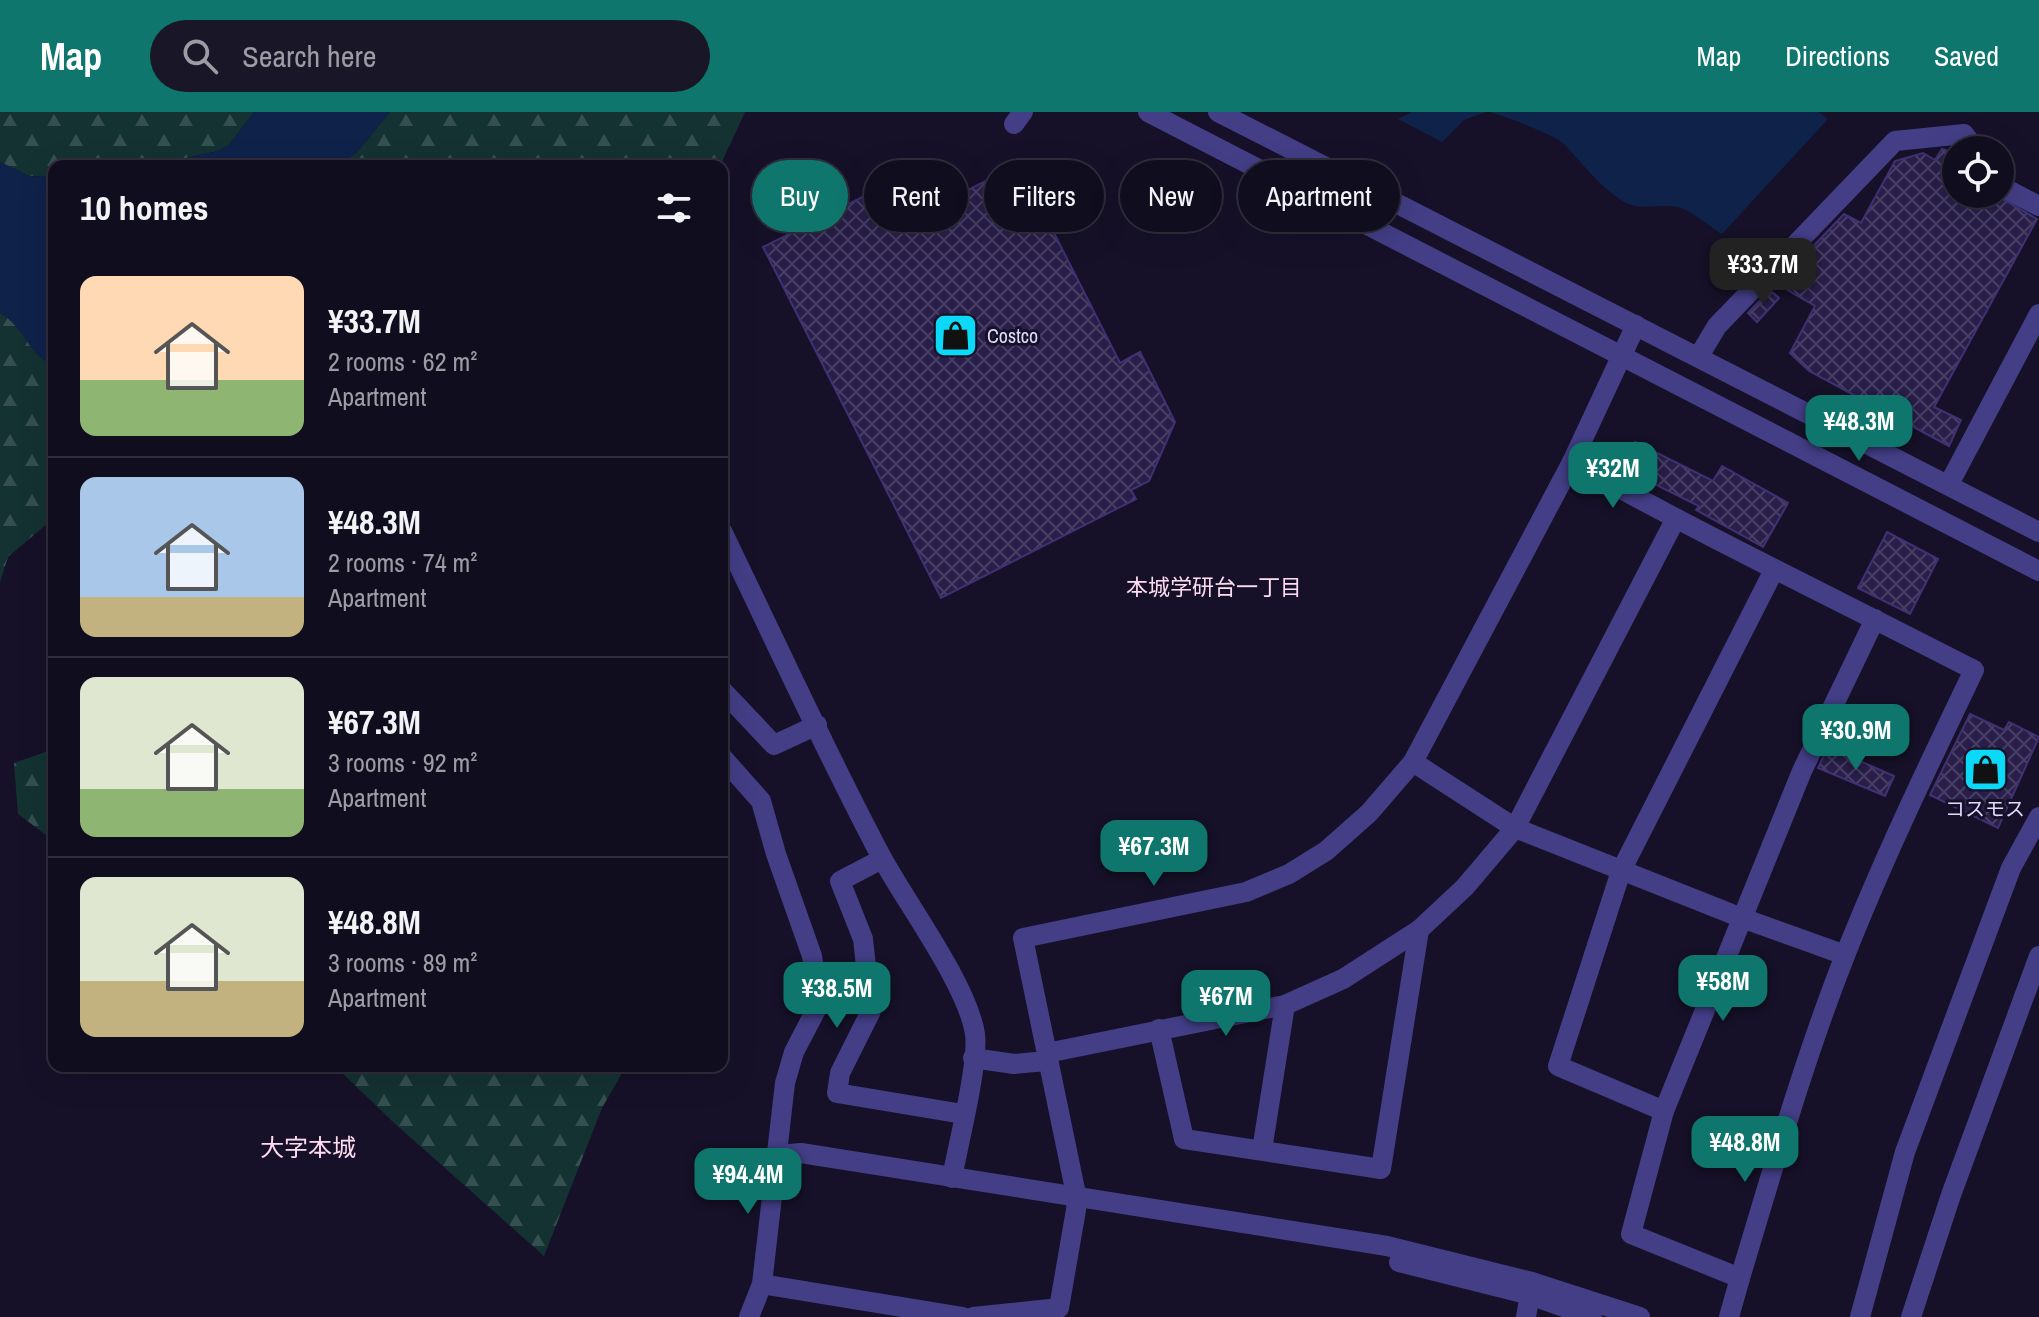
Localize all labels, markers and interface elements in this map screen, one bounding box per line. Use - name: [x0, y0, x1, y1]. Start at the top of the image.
- search box: [150, 20, 710, 92]
- text: Map: [40, 31, 102, 82]
- icon: search: [178, 34, 222, 78]
- text: Search here: [242, 36, 376, 76]
- text: Map: [1697, 37, 1741, 75]
- text: Directions: [1785, 37, 1890, 75]
- text: Saved: [1934, 37, 1999, 75]
- map controls: [1942, 136, 2014, 208]
- button: locate: [1942, 136, 2014, 208]
- chip: Buy: [752, 160, 848, 232]
- chip: Rent: [864, 160, 968, 232]
- chip: Filters: [984, 160, 1104, 232]
- chip: New: [1120, 160, 1222, 232]
- chip: Apartment: [1238, 160, 1400, 232]
- text: 10 homes: [80, 185, 209, 231]
- icon: filters: [652, 186, 696, 230]
- pin: ¥33.7M: [1698, 238, 1828, 306]
- text: ¥33.7M: [1727, 246, 1799, 281]
- text: ¥33.7M: [328, 298, 421, 344]
- icon: home: [144, 308, 240, 404]
- shop icon: Costco: [932, 311, 980, 359]
- place label: Costco: [987, 322, 1038, 349]
- text: 2 rooms · 62 m²: [328, 344, 477, 379]
- text: Apartment: [328, 379, 426, 414]
- pin: ¥48.3M: [1794, 395, 1924, 463]
- text: ¥48.3M: [1823, 403, 1895, 438]
- pin: ¥32M: [1566, 442, 1660, 510]
- text: ¥32M: [1586, 450, 1640, 485]
- text: ¥48.3M: [328, 499, 421, 545]
- icon: home: [144, 509, 240, 605]
- text: 2 rooms · 74 m²: [328, 545, 477, 580]
- district label: 本城学研台一丁目: [1126, 572, 1302, 602]
- text: Apartment: [328, 580, 426, 615]
- text: ¥67.3M: [328, 699, 421, 745]
- pin: ¥30.9M: [1791, 704, 1921, 772]
- icon: home: [144, 709, 240, 805]
- text: ¥30.9M: [1820, 712, 1892, 747]
- text: 3 rooms · 92 m²: [328, 745, 477, 780]
- shop icon: コスモス: [1961, 745, 2009, 793]
- text: Apartment: [328, 780, 426, 815]
- place label: コスモス: [1945, 795, 2025, 822]
- pin: ¥67.3M: [1089, 820, 1219, 888]
- text: ¥67.3M: [1118, 828, 1190, 863]
- text: ¥48.8M: [328, 899, 421, 945]
- icon: home: [144, 909, 240, 1005]
- text: 3 rooms · 89 m²: [328, 945, 477, 980]
- pin: ¥58M: [1676, 955, 1770, 1023]
- pin: ¥38.5M: [772, 962, 902, 1030]
- text: ¥58M: [1696, 963, 1750, 998]
- text: ¥38.5M: [801, 970, 873, 1005]
- pin: ¥67M: [1179, 970, 1273, 1038]
- text: ¥67M: [1199, 978, 1253, 1013]
- text: Apartment: [328, 980, 426, 1015]
- pin: ¥48.8M: [1680, 1116, 1810, 1184]
- text: ¥48.8M: [1709, 1124, 1781, 1159]
- district label: 大字本城: [260, 1131, 356, 1163]
- pin: ¥94.4M: [683, 1148, 813, 1216]
- text: ¥94.4M: [712, 1156, 784, 1191]

